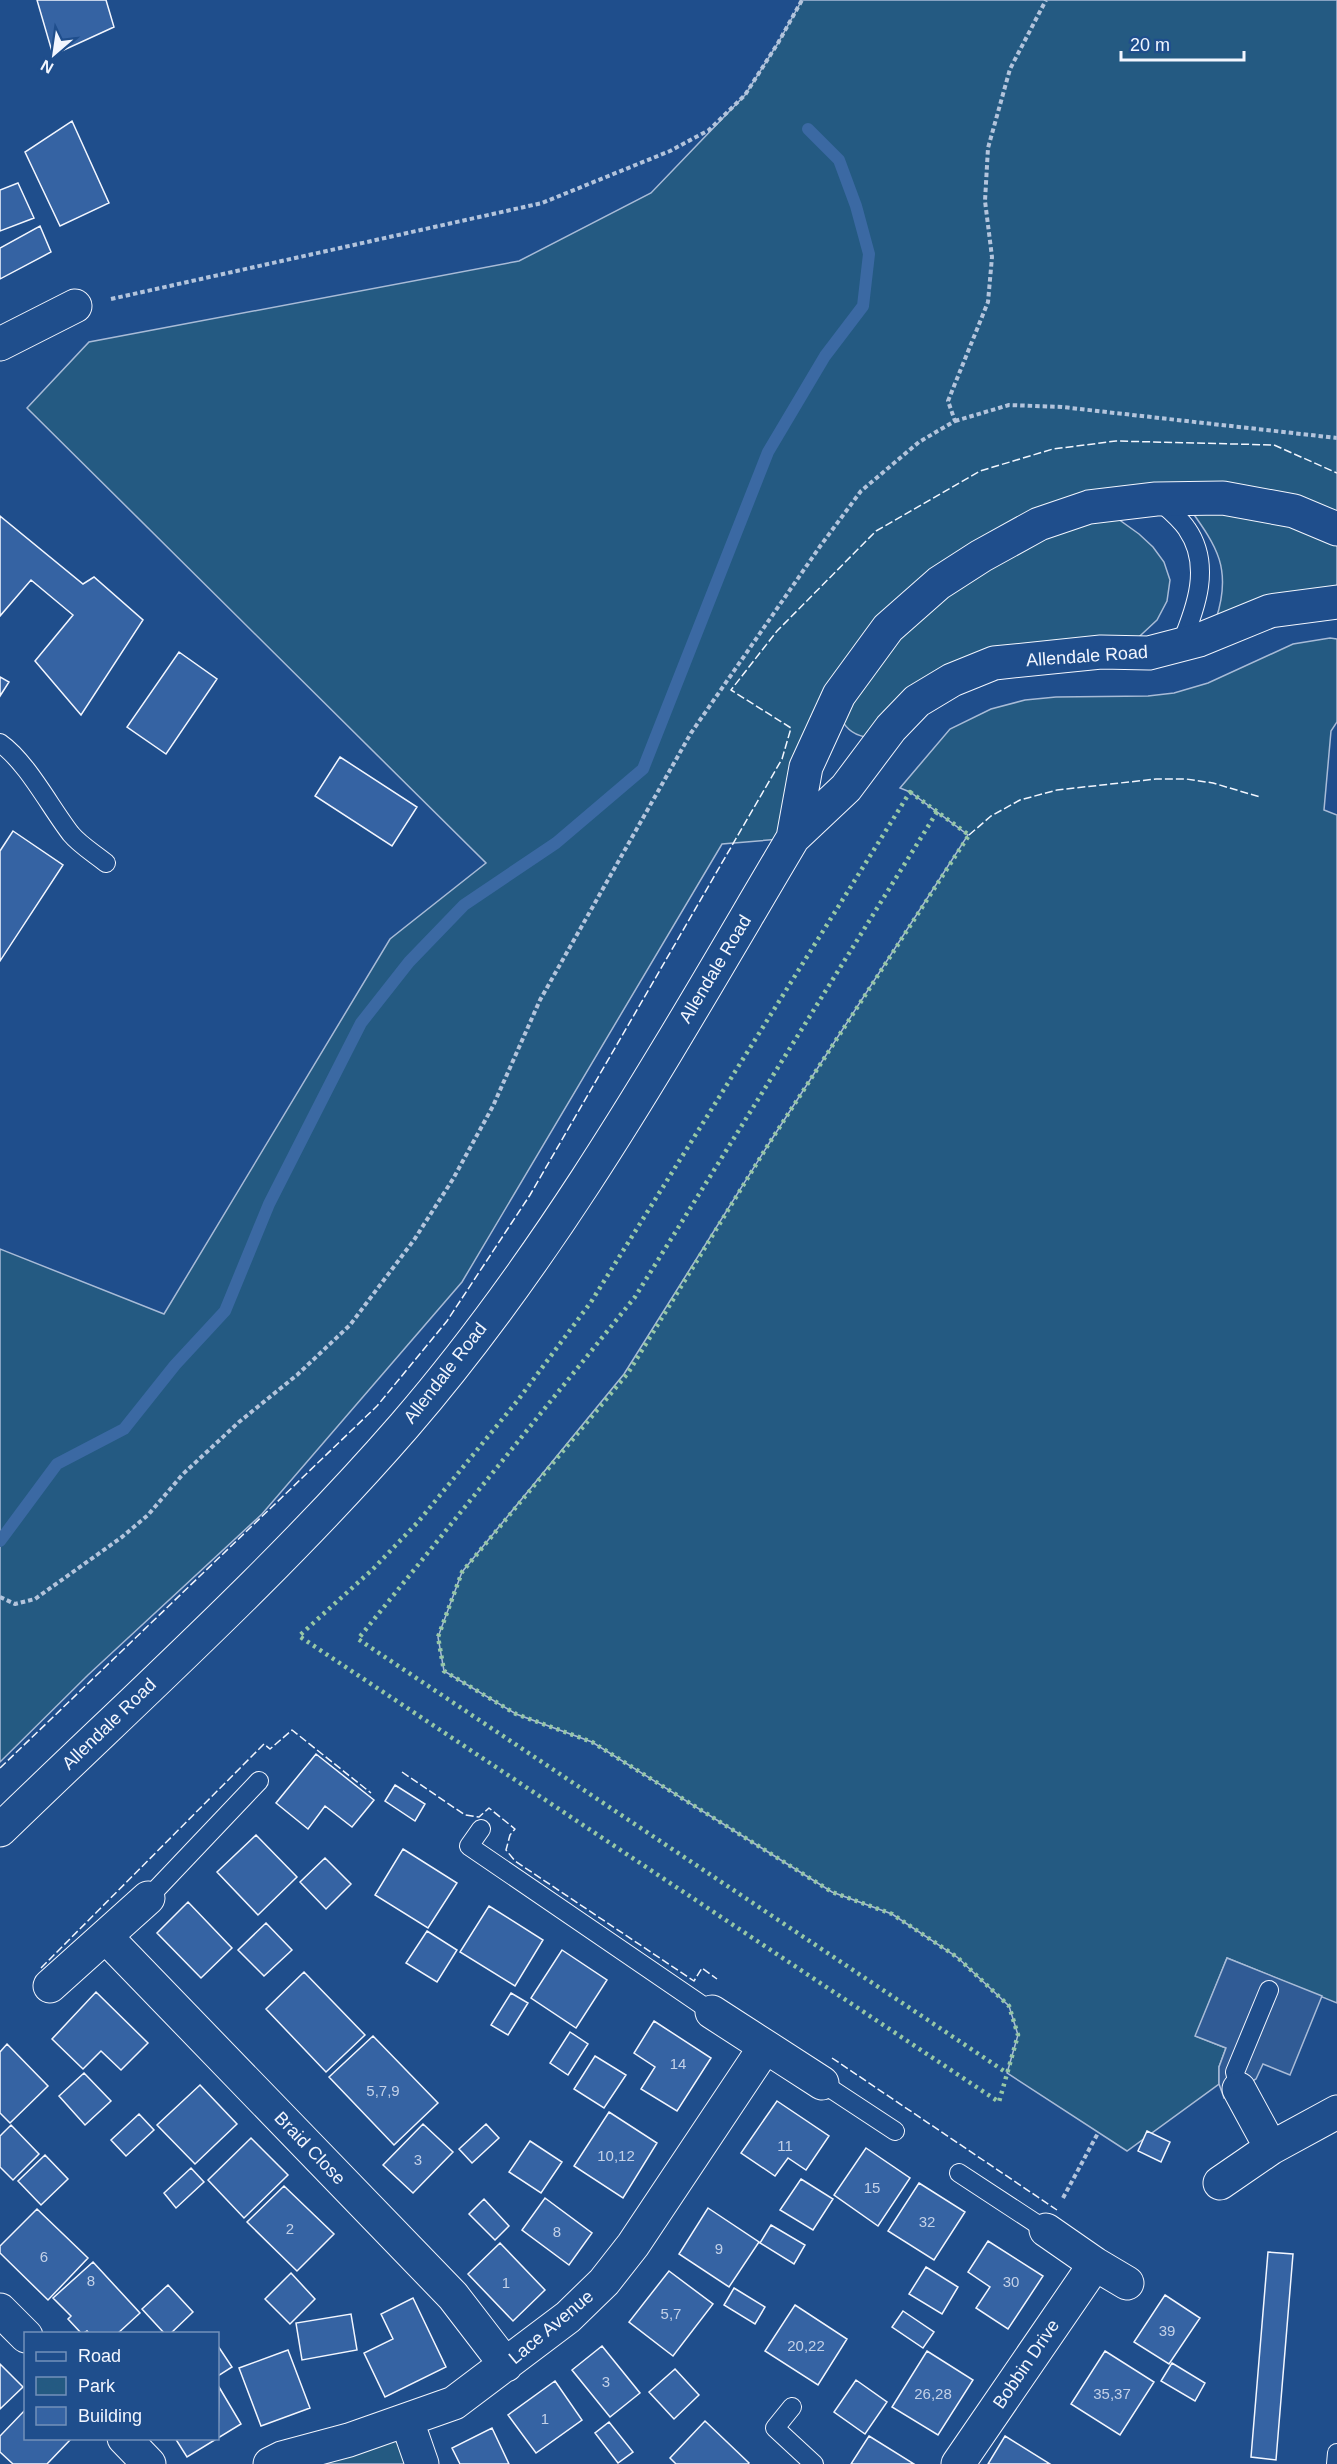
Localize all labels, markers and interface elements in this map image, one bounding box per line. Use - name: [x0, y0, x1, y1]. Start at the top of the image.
- north arrow: [24, 24, 84, 84]
- scale bar: [1121, 24, 1244, 62]
- text: 20 m: [1130, 35, 1170, 55]
- text: N: [38, 56, 56, 77]
- street label: Allendale Road: [1025, 642, 1149, 670]
- street label: Allendale Road: [675, 912, 755, 1026]
- street label: Allendale Road: [400, 1319, 490, 1427]
- street label: Allendale Road: [58, 1674, 160, 1774]
- house number: 14: [670, 2055, 686, 2072]
- house number: 5,7,9: [366, 2082, 400, 2099]
- street label: Braid Close: [270, 2108, 350, 2188]
- house number: 11: [777, 2137, 793, 2154]
- house number: 10,12: [597, 2147, 635, 2164]
- house number: 3: [414, 2151, 422, 2168]
- house number: 15: [864, 2179, 880, 2196]
- house number: 32: [919, 2213, 935, 2230]
- house number: 2: [286, 2220, 294, 2237]
- house number: 8: [553, 2223, 561, 2240]
- house number: 9: [715, 2240, 723, 2257]
- house number: 6: [40, 2248, 48, 2265]
- house number: 8: [87, 2272, 95, 2289]
- house number: 30: [1003, 2273, 1019, 2290]
- house number: 1: [502, 2274, 510, 2291]
- street label: Lace Avenue: [505, 2286, 597, 2368]
- house number: 5,7: [661, 2305, 681, 2322]
- street label: Bobbin Drive: [989, 2316, 1063, 2412]
- house number: 39: [1159, 2322, 1175, 2339]
- legend: [24, 2332, 219, 2440]
- house number: 20,22: [787, 2337, 825, 2354]
- text: Road: [78, 2346, 121, 2366]
- house number: 3: [602, 2373, 610, 2390]
- text: Park: [78, 2376, 116, 2396]
- house number: 26,28: [914, 2385, 952, 2402]
- house number: 35,37: [1093, 2385, 1131, 2402]
- text: Building: [78, 2406, 142, 2426]
- house number: 1: [541, 2410, 549, 2427]

